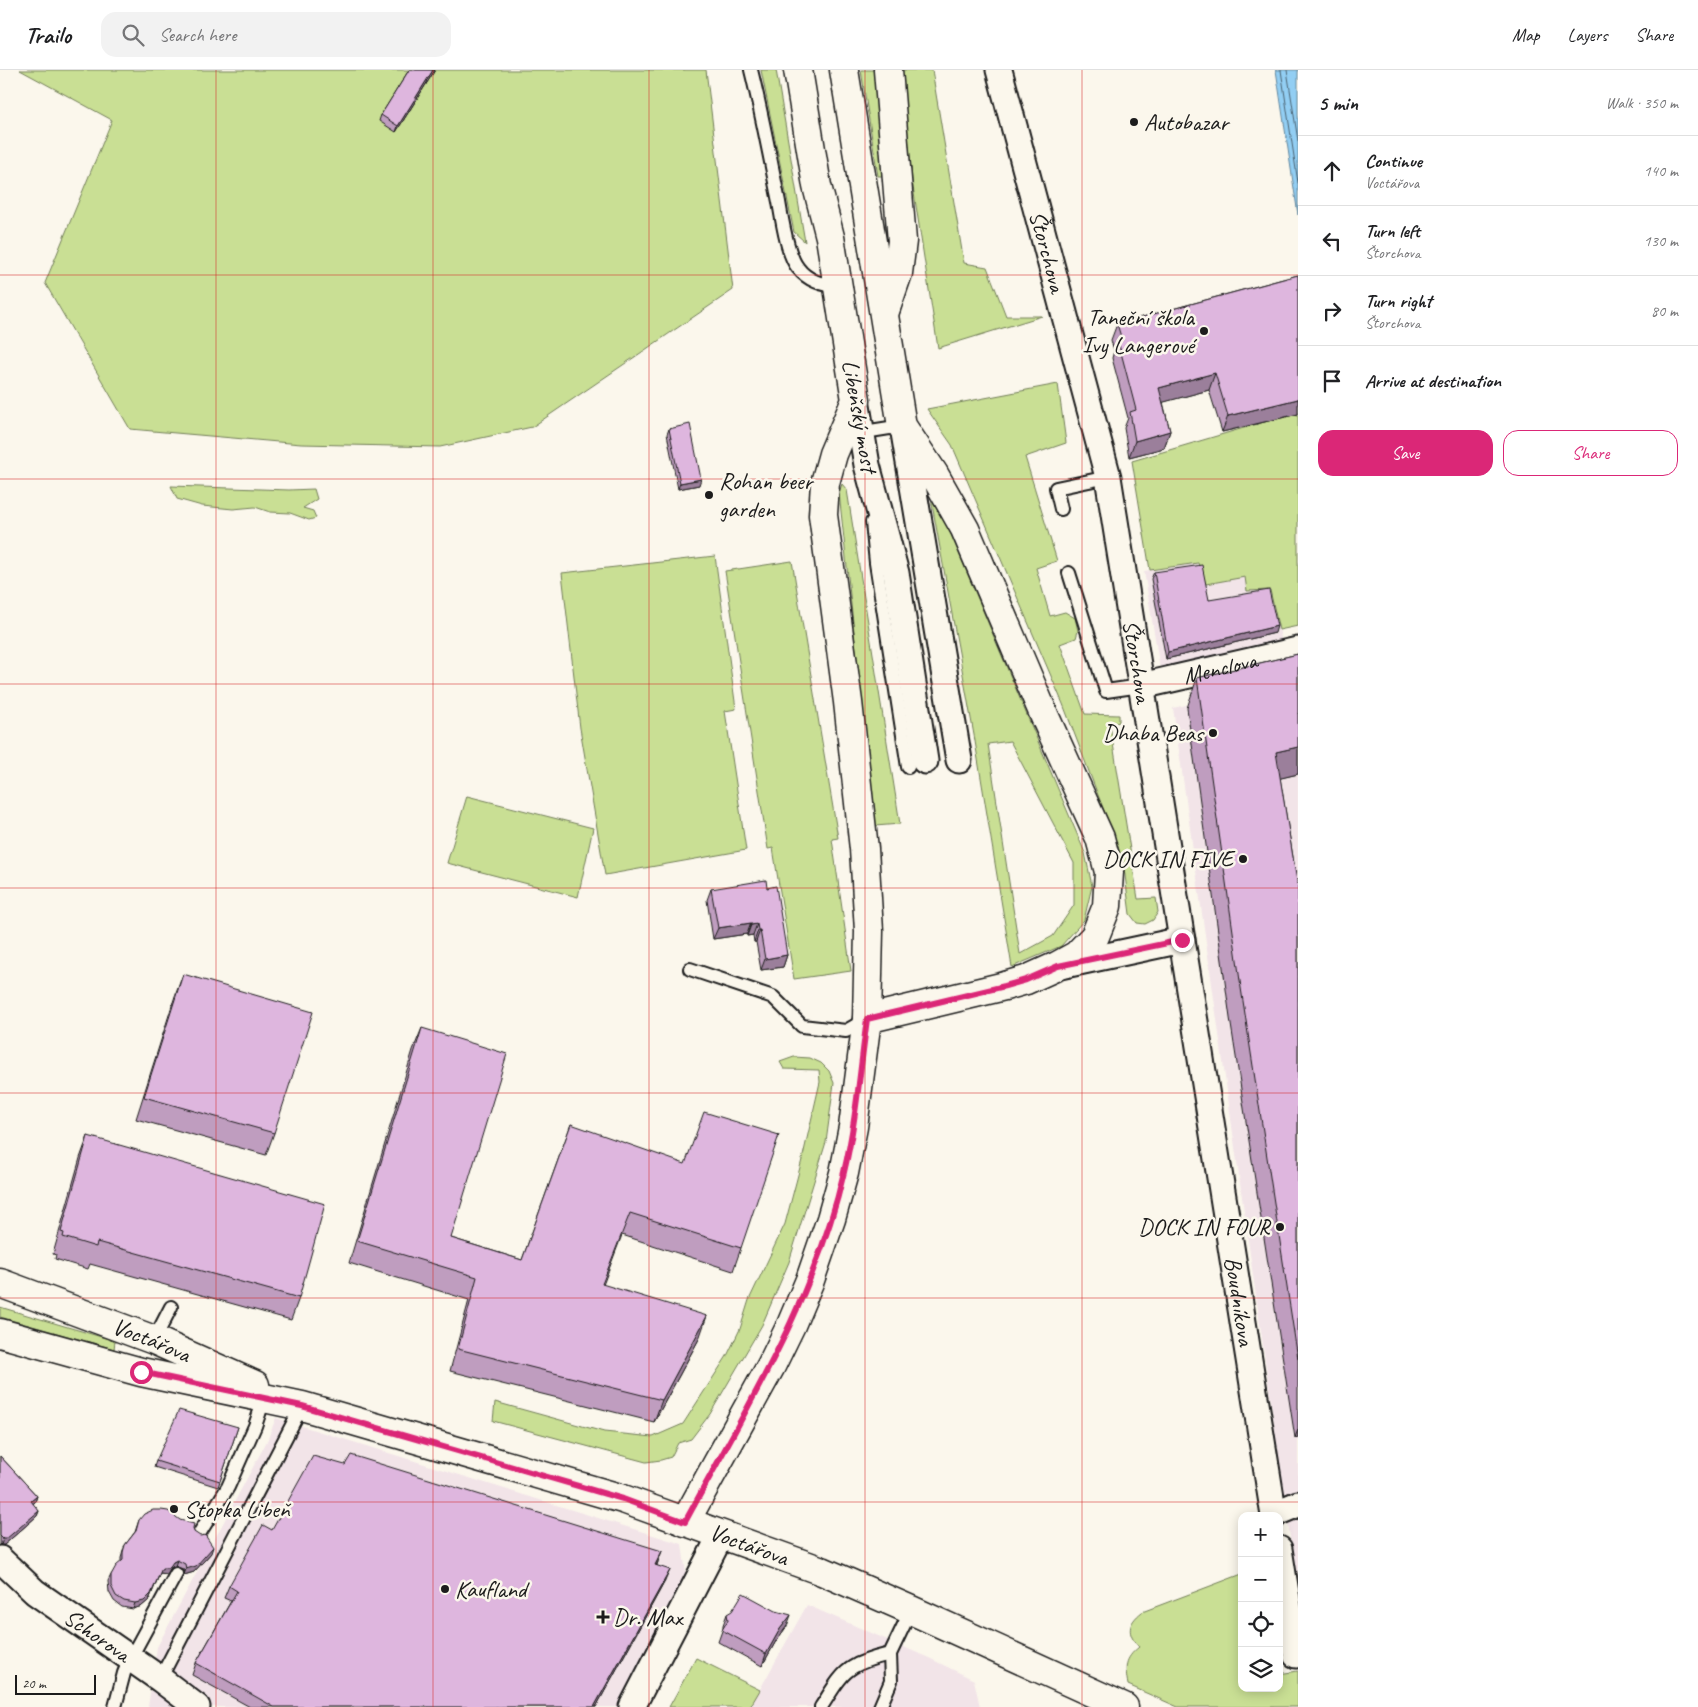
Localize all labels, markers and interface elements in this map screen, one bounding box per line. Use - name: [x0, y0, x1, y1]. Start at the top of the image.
- search box: [101, 12, 451, 57]
- text: Trailo: [25, 20, 71, 50]
- icon: search: [119, 21, 147, 49]
- text: Search here: [159, 23, 236, 47]
- text: Map: [1512, 24, 1540, 46]
- text: Layers: [1568, 24, 1607, 46]
- text: Share: [1635, 24, 1673, 46]
- text: 5 min: [1318, 90, 1358, 116]
- text: Walk · 350 m: [1606, 93, 1678, 113]
- place label: Autobazar: [1144, 107, 1230, 137]
- marker: Autobazar: [1128, 116, 1140, 128]
- text: Continue: [1365, 149, 1422, 173]
- icon: ahead: [1318, 157, 1346, 185]
- text: 140 m: [1644, 161, 1678, 181]
- text: Voctářova: [1365, 173, 1419, 193]
- street label: Štorchova: [1022, 208, 1073, 298]
- text: Turn left: [1365, 219, 1420, 243]
- icon: left: [1318, 227, 1346, 255]
- text: 130 m: [1644, 231, 1678, 251]
- text: Štorchova: [1365, 243, 1420, 263]
- text: Turn right: [1365, 289, 1432, 313]
- icon: right: [1318, 297, 1346, 325]
- text: 80 m: [1651, 301, 1678, 321]
- place label: Taneční škola Ivy Langerové: [1082, 302, 1198, 360]
- text: Štorchova: [1365, 313, 1420, 333]
- marker: Taneční škola Ivy Langerové: [1198, 325, 1210, 337]
- street label: Libeňský most: [835, 358, 885, 477]
- icon: arrive: [1318, 367, 1346, 395]
- text: Arrive at destination: [1365, 369, 1501, 393]
- button: Save: [1318, 430, 1493, 476]
- button: Share: [1503, 430, 1678, 476]
- place label: Rohan beer garden: [719, 466, 815, 524]
- marker: Rohan beer garden: [703, 489, 715, 501]
- street label: Štorchova: [1116, 618, 1159, 707]
- street label: Menclova: [1180, 644, 1262, 691]
- place label: Dhaba Beas: [1103, 718, 1205, 748]
- marker: Dhaba Beas: [1207, 727, 1219, 739]
- place label: DOCK IN FIVE: [1103, 844, 1236, 874]
- marker: DOCK IN FIVE: [1237, 853, 1249, 865]
- route end: [1171, 929, 1194, 952]
- place label: DOCK IN FOUR: [1138, 1212, 1272, 1242]
- marker: DOCK IN FOUR: [1274, 1221, 1286, 1233]
- street label: Boudníkova: [1218, 1255, 1262, 1349]
- street label: Voctářova: [109, 1311, 196, 1370]
- route start: [130, 1361, 153, 1384]
- place label: Stopka Libeň: [184, 1494, 292, 1524]
- marker: Stopka Libeň: [168, 1503, 180, 1515]
- map controls: [1238, 1512, 1283, 1692]
- button: +: [1238, 1512, 1283, 1557]
- street label: Voctářova: [706, 1517, 794, 1573]
- button: −: [1238, 1557, 1283, 1602]
- place label: Kaufland: [455, 1574, 530, 1604]
- marker: Kaufland: [439, 1583, 451, 1595]
- street label: Schorova: [58, 1602, 138, 1670]
- place label: Dr. Max: [613, 1602, 684, 1632]
- button: locate: [1238, 1602, 1283, 1647]
- marker: Dr. Max: [597, 1611, 609, 1623]
- button: layers: [1238, 1647, 1283, 1692]
- scale bar: [15, 1672, 96, 1695]
- text: 20 m: [22, 1675, 46, 1692]

